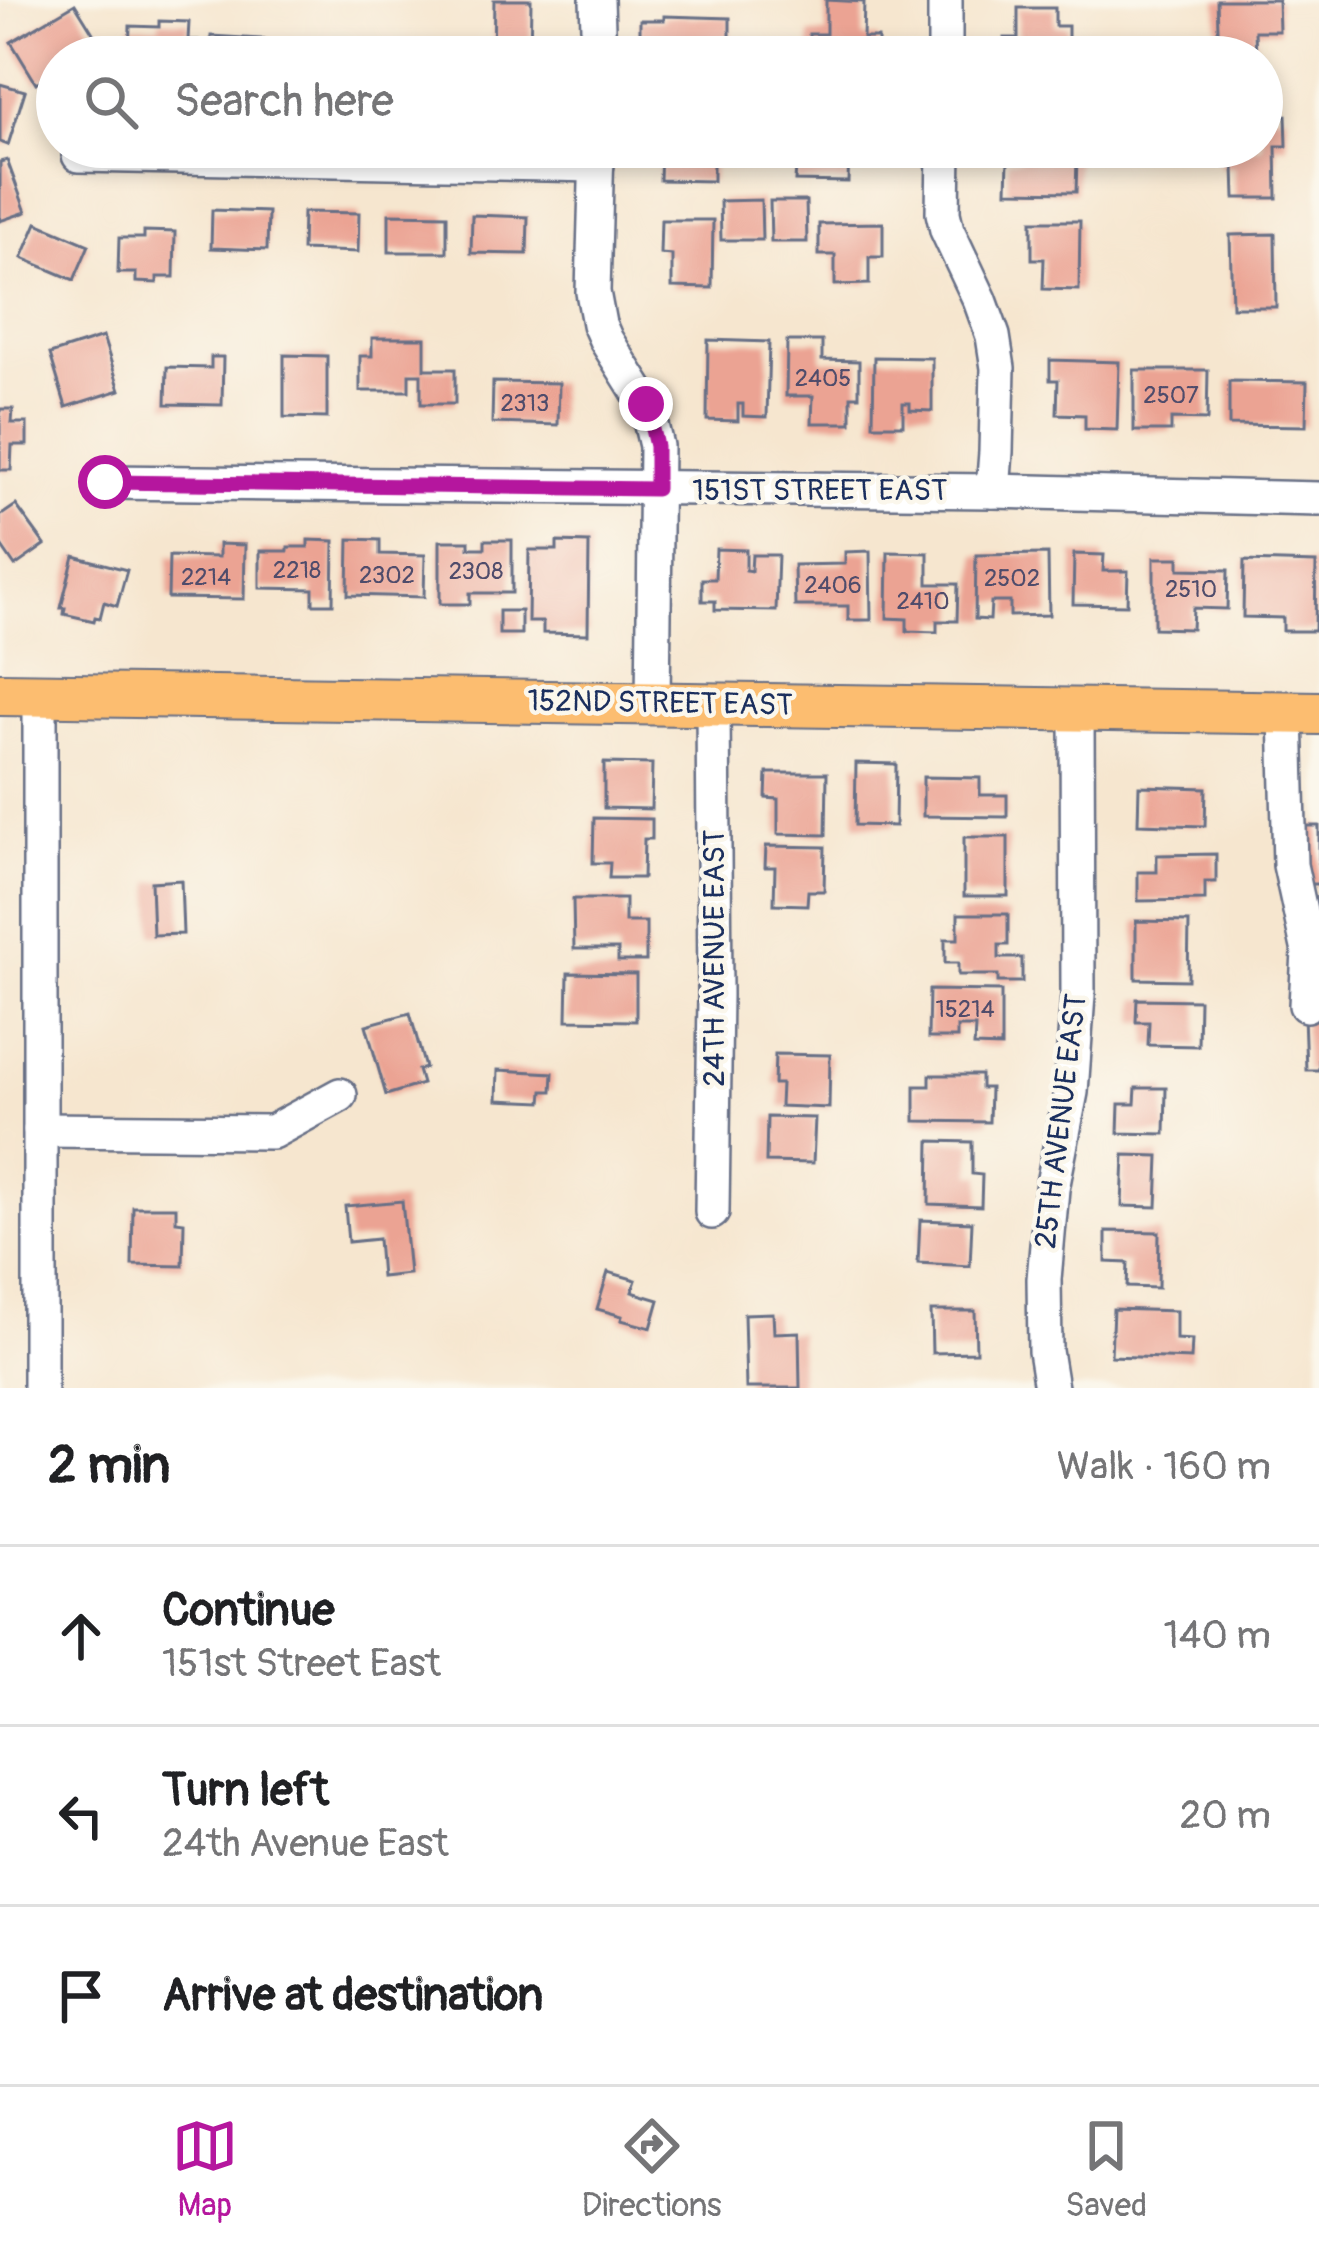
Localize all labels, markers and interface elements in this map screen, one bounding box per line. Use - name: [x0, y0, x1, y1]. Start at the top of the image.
- search box: [36, 36, 1283, 168]
- icon: search: [78, 69, 144, 135]
- text: Search here: [174, 74, 394, 130]
- house number: 2405: [795, 364, 851, 393]
- route end: [619, 377, 673, 431]
- house number: 2507: [1143, 381, 1199, 410]
- house number: 2313: [501, 389, 549, 418]
- route start: [78, 455, 132, 509]
- street label: 151ST STREET EAST: [692, 472, 948, 509]
- house number: 2218: [273, 556, 321, 585]
- house number: 2308: [449, 557, 503, 586]
- house number: 2302: [359, 561, 415, 590]
- house number: 2214: [181, 563, 231, 592]
- house number: 2502: [984, 564, 1040, 593]
- house number: 2406: [804, 571, 862, 600]
- house number: 2510: [1165, 575, 1217, 604]
- house number: 2410: [896, 587, 950, 616]
- street label: 152ND STREET EAST: [527, 682, 793, 724]
- street label: 24TH AVENUE EAST: [696, 829, 733, 1087]
- street label: 25TH AVENUE EAST: [1027, 992, 1095, 1250]
- house number: 15214: [935, 995, 995, 1024]
- text: 2 min: [48, 1434, 170, 1498]
- text: Walk · 160 m: [1057, 1442, 1271, 1491]
- text: Continue: [162, 1583, 335, 1639]
- icon: ahead: [48, 1603, 114, 1669]
- text: 140 m: [1163, 1611, 1271, 1660]
- text: 151st Street East: [162, 1639, 441, 1688]
- text: Turn left: [162, 1763, 329, 1819]
- icon: left: [48, 1783, 114, 1849]
- text: 20 m: [1179, 1791, 1271, 1840]
- text: 24th Avenue East: [162, 1819, 449, 1868]
- icon: arrive: [48, 1963, 114, 2029]
- text: Arrive at destination: [162, 1968, 543, 2024]
- tab: Map: [172, 2113, 238, 2226]
- tab: Directions: [582, 2113, 722, 2226]
- tab: Saved: [1065, 2113, 1147, 2226]

